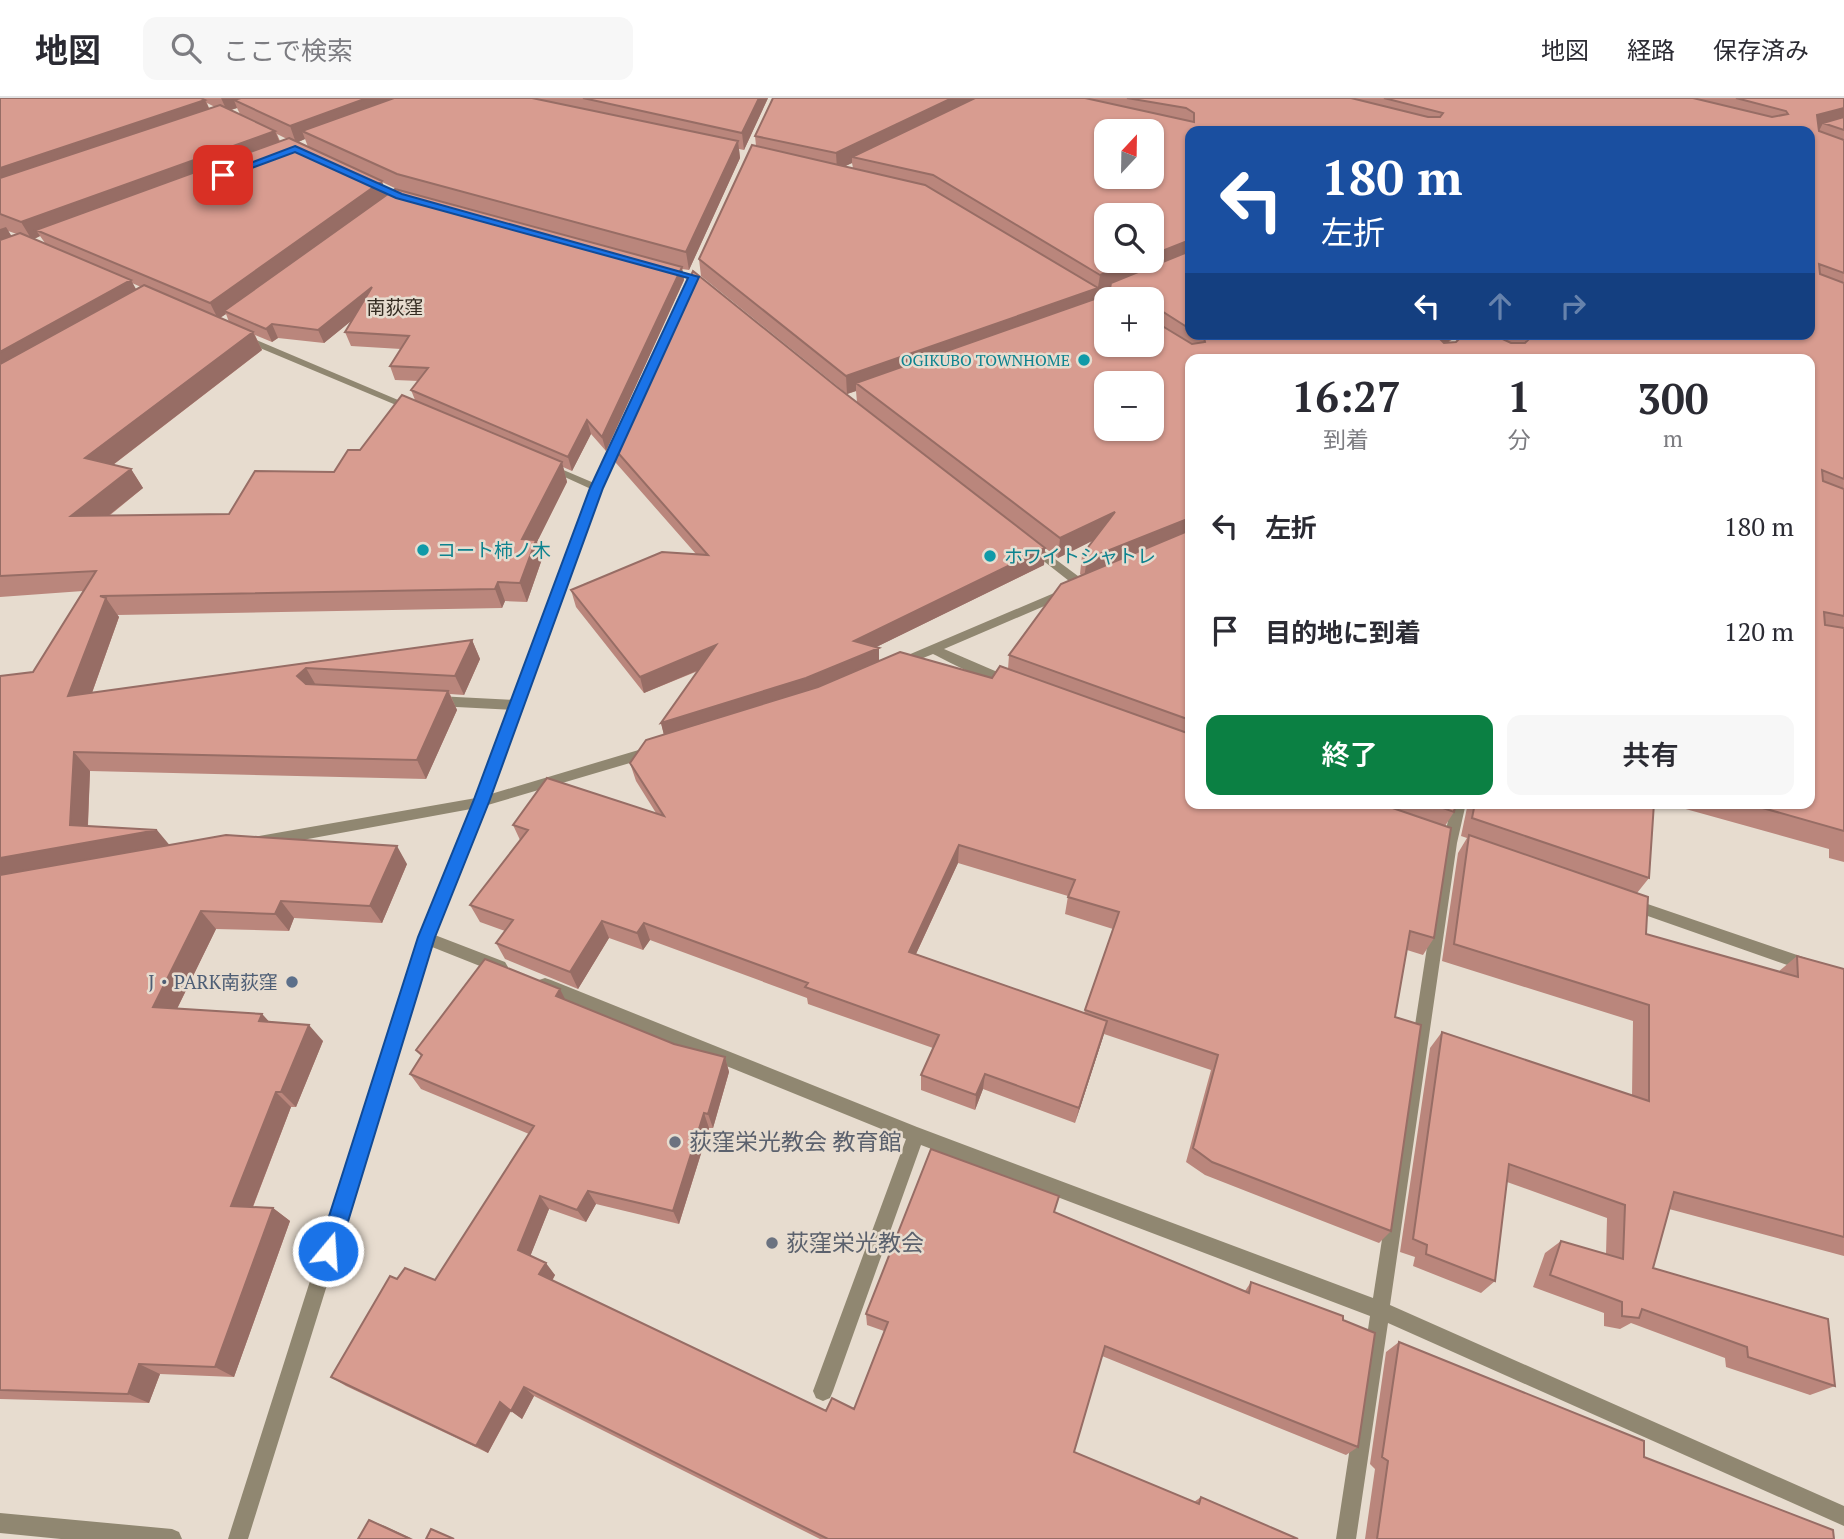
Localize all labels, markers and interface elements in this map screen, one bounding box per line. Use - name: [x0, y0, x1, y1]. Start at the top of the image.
- search box: [143, 17, 633, 80]
- text: 地図: [35, 28, 101, 71]
- icon: search: [167, 29, 205, 67]
- text: ここで検索: [223, 33, 353, 67]
- text: 地図: [1541, 34, 1589, 66]
- text: 経路: [1627, 34, 1675, 66]
- text: 保存済み: [1713, 34, 1809, 66]
- north arrow: [1094, 119, 1164, 189]
- map controls: [1094, 119, 1164, 441]
- text: 180 m: [1321, 144, 1463, 209]
- pin: [193, 145, 253, 205]
- icon: left: [1206, 154, 1297, 245]
- icon: arrive: [204, 156, 242, 194]
- button: search: [1094, 203, 1164, 273]
- text: 左折: [1321, 211, 1385, 253]
- button: +: [1094, 287, 1164, 357]
- icon: left: [1408, 287, 1446, 325]
- icon: ahead: [1481, 287, 1519, 325]
- icon: right: [1554, 287, 1592, 325]
- district label: 南荻窪: [366, 294, 424, 319]
- place label: OGIKUBO TOWNHOME: [901, 349, 1070, 371]
- marker: OGIKUBO TOWNHOME: [1076, 352, 1092, 368]
- text: 16:27: [1291, 368, 1401, 424]
- text: 1: [1507, 368, 1531, 424]
- text: 300: [1637, 370, 1709, 426]
- button: −: [1094, 371, 1164, 441]
- text: m: [1663, 423, 1683, 454]
- text: 到着: [1323, 424, 1369, 455]
- text: 分: [1508, 424, 1531, 455]
- icon: left: [1206, 507, 1244, 545]
- text: 180 m: [1724, 509, 1794, 543]
- text: 左折: [1265, 510, 1317, 544]
- place label: コート柿ノ木: [437, 537, 551, 562]
- marker: コート柿ノ木: [415, 542, 431, 558]
- place label: ホワイトシャトレ: [1004, 543, 1156, 568]
- marker: ホワイトシャトレ: [982, 548, 998, 564]
- icon: arrive: [1206, 612, 1244, 650]
- text: 120 m: [1724, 614, 1794, 648]
- text: 目的地に到着: [1265, 615, 1421, 649]
- button: 終了: [1206, 715, 1493, 795]
- button: 共有: [1507, 715, 1794, 795]
- place label: J・PARK南荻窪: [148, 969, 278, 994]
- marker: J・PARK南荻窪: [284, 974, 300, 990]
- place label: 荻窪栄光教会 教育館: [689, 1126, 902, 1157]
- marker: 荻窪栄光教会 教育館: [667, 1134, 683, 1150]
- position arrow: [291, 1214, 365, 1288]
- place label: 荻窪栄光教会: [786, 1227, 924, 1258]
- marker: 荻窪栄光教会: [764, 1235, 780, 1251]

